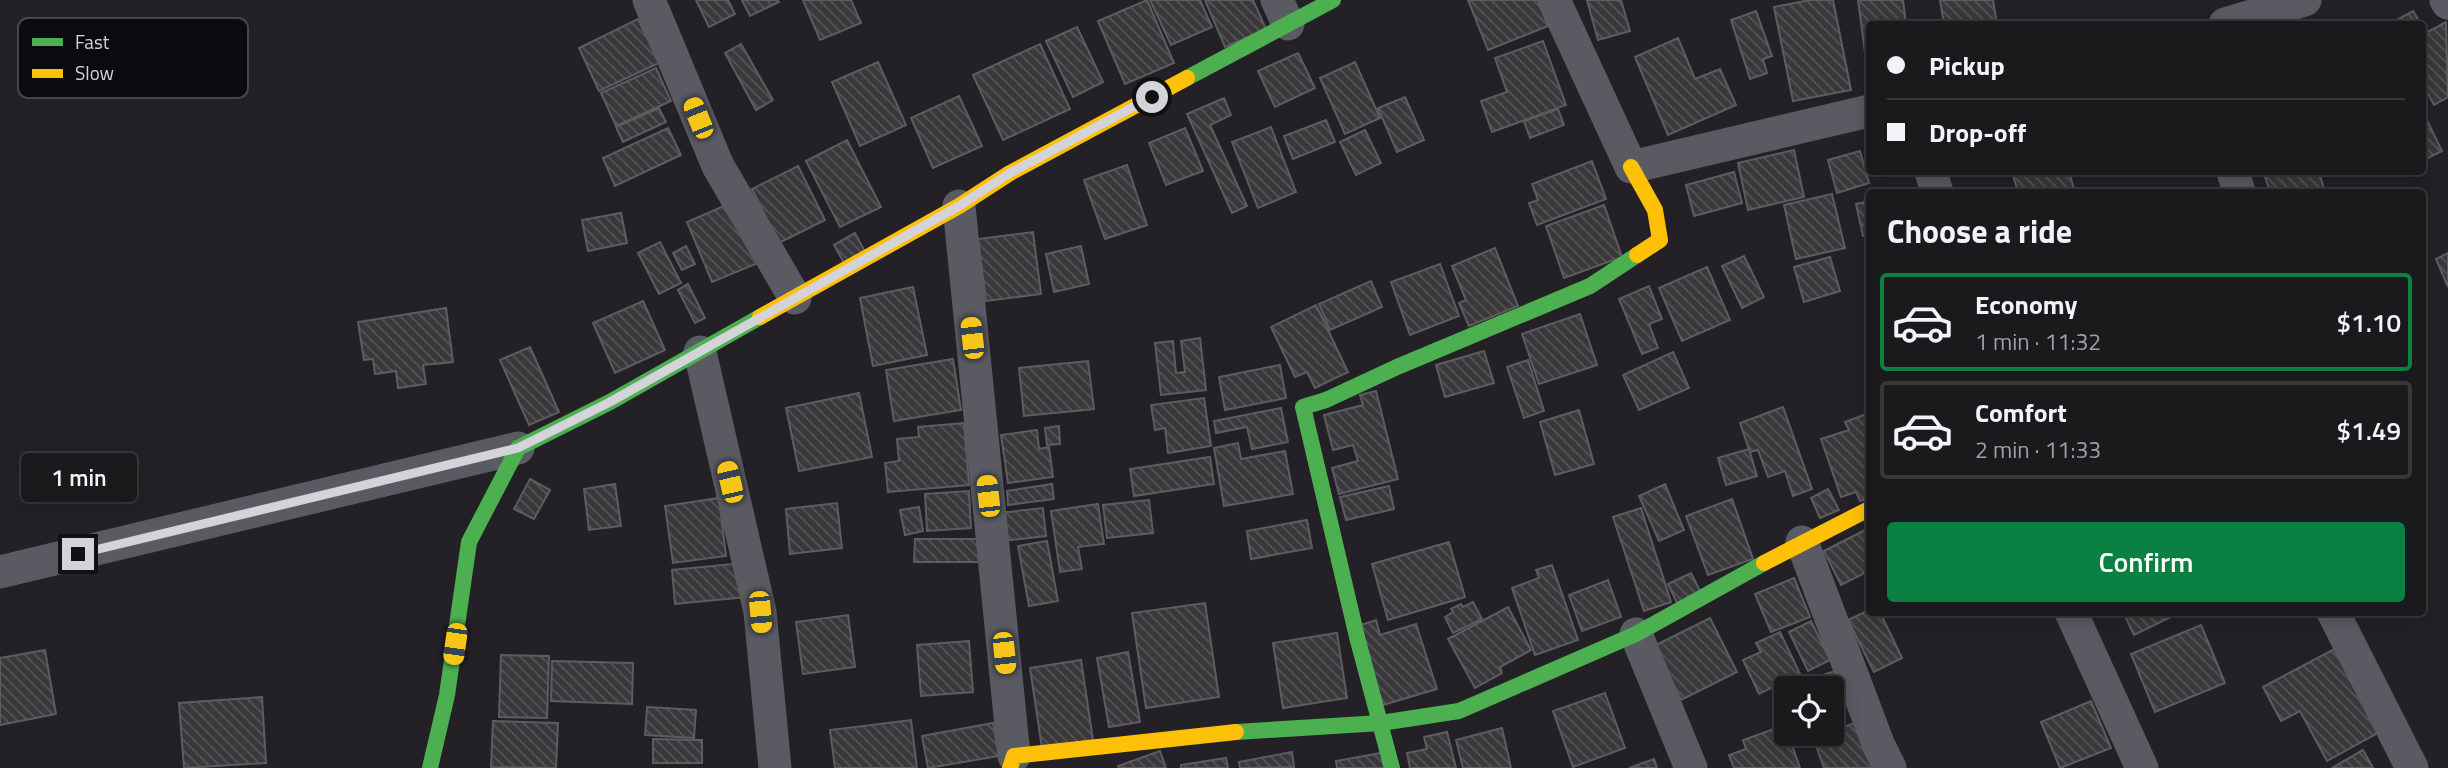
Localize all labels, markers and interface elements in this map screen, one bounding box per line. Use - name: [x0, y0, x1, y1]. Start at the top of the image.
- legend: [18, 18, 248, 98]
- text: Fast: [75, 27, 110, 56]
- text: Pickup: [1929, 46, 2005, 85]
- text: Slow: [75, 58, 114, 87]
- route start: [1136, 81, 1168, 113]
- car: [681, 95, 716, 141]
- text: Drop-off: [1929, 113, 2026, 152]
- text: Choose a ride: [1887, 207, 2072, 255]
- text: Economy: [1975, 285, 2077, 324]
- icon: car: [1891, 291, 1954, 354]
- text: $1.10: [2337, 303, 2401, 342]
- car: [960, 316, 985, 360]
- text: 1 min · 11:32: [1975, 324, 2101, 359]
- text: Comfort: [1975, 393, 2067, 432]
- icon: car: [1891, 399, 1954, 462]
- text: $1.49: [2337, 411, 2401, 450]
- text: 2 min · 11:33: [1975, 432, 2101, 467]
- callout: 1 min: [20, 452, 136, 502]
- car: [716, 459, 745, 505]
- text: 1 min: [51, 460, 107, 495]
- car: [976, 474, 1001, 518]
- button: Confirm: [1887, 522, 2405, 602]
- route end: [62, 538, 94, 570]
- car: [748, 590, 773, 634]
- car: [442, 622, 469, 666]
- car: [992, 631, 1017, 675]
- map controls: [1774, 676, 1844, 746]
- button: locate: [1774, 676, 1844, 746]

